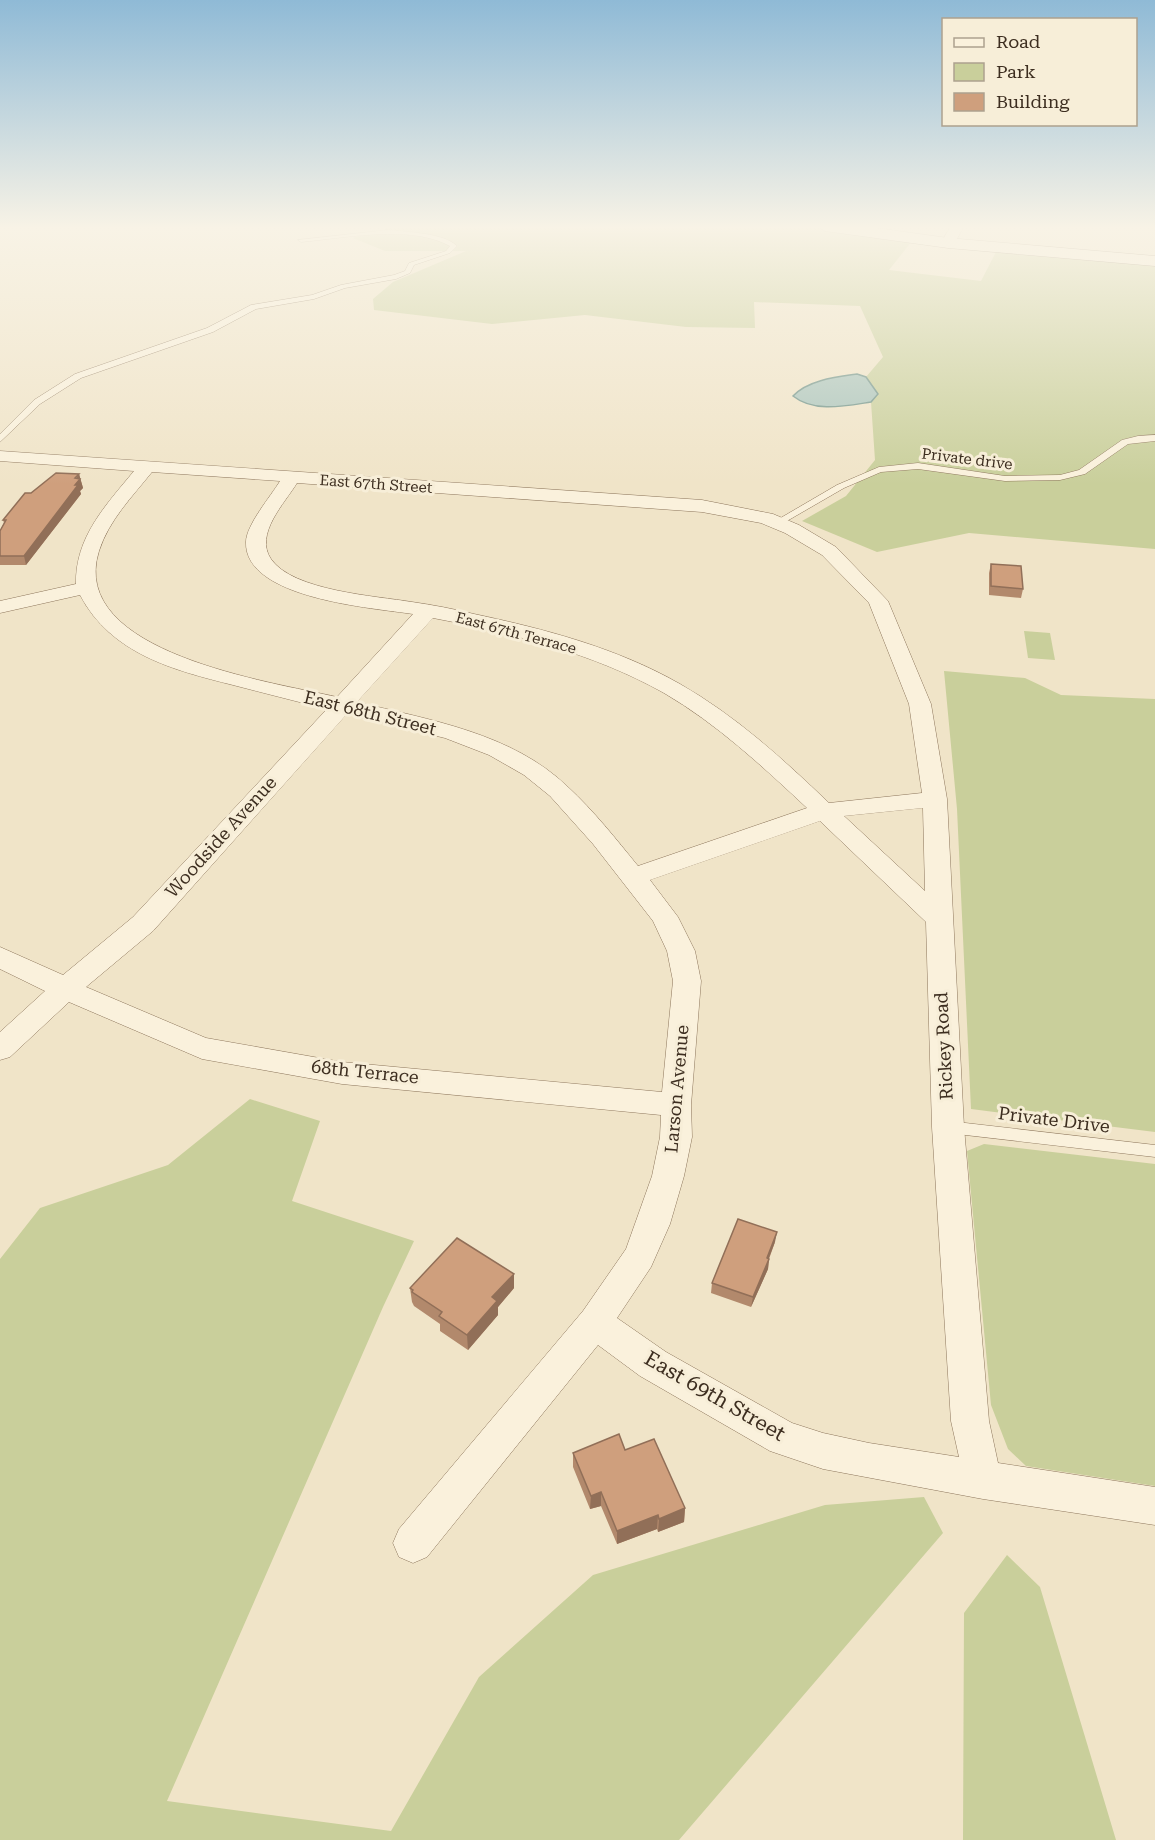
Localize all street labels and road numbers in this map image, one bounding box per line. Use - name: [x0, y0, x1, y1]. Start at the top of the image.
- street label: Private drive: [920, 444, 1014, 474]
- street label: East 67th Street: [319, 471, 434, 497]
- street label: East 67th Terrace: [454, 608, 578, 658]
- street label: East 68th Street: [302, 686, 439, 739]
- street label: Woodside Avenue: [161, 772, 281, 902]
- street label: Rickey Road: [930, 991, 957, 1101]
- street label: Larson Avenue: [660, 1024, 693, 1154]
- street label: 68th Terrace: [310, 1055, 420, 1088]
- street label: Private Drive: [997, 1102, 1111, 1137]
- street label: East 69th Street: [640, 1346, 790, 1446]

